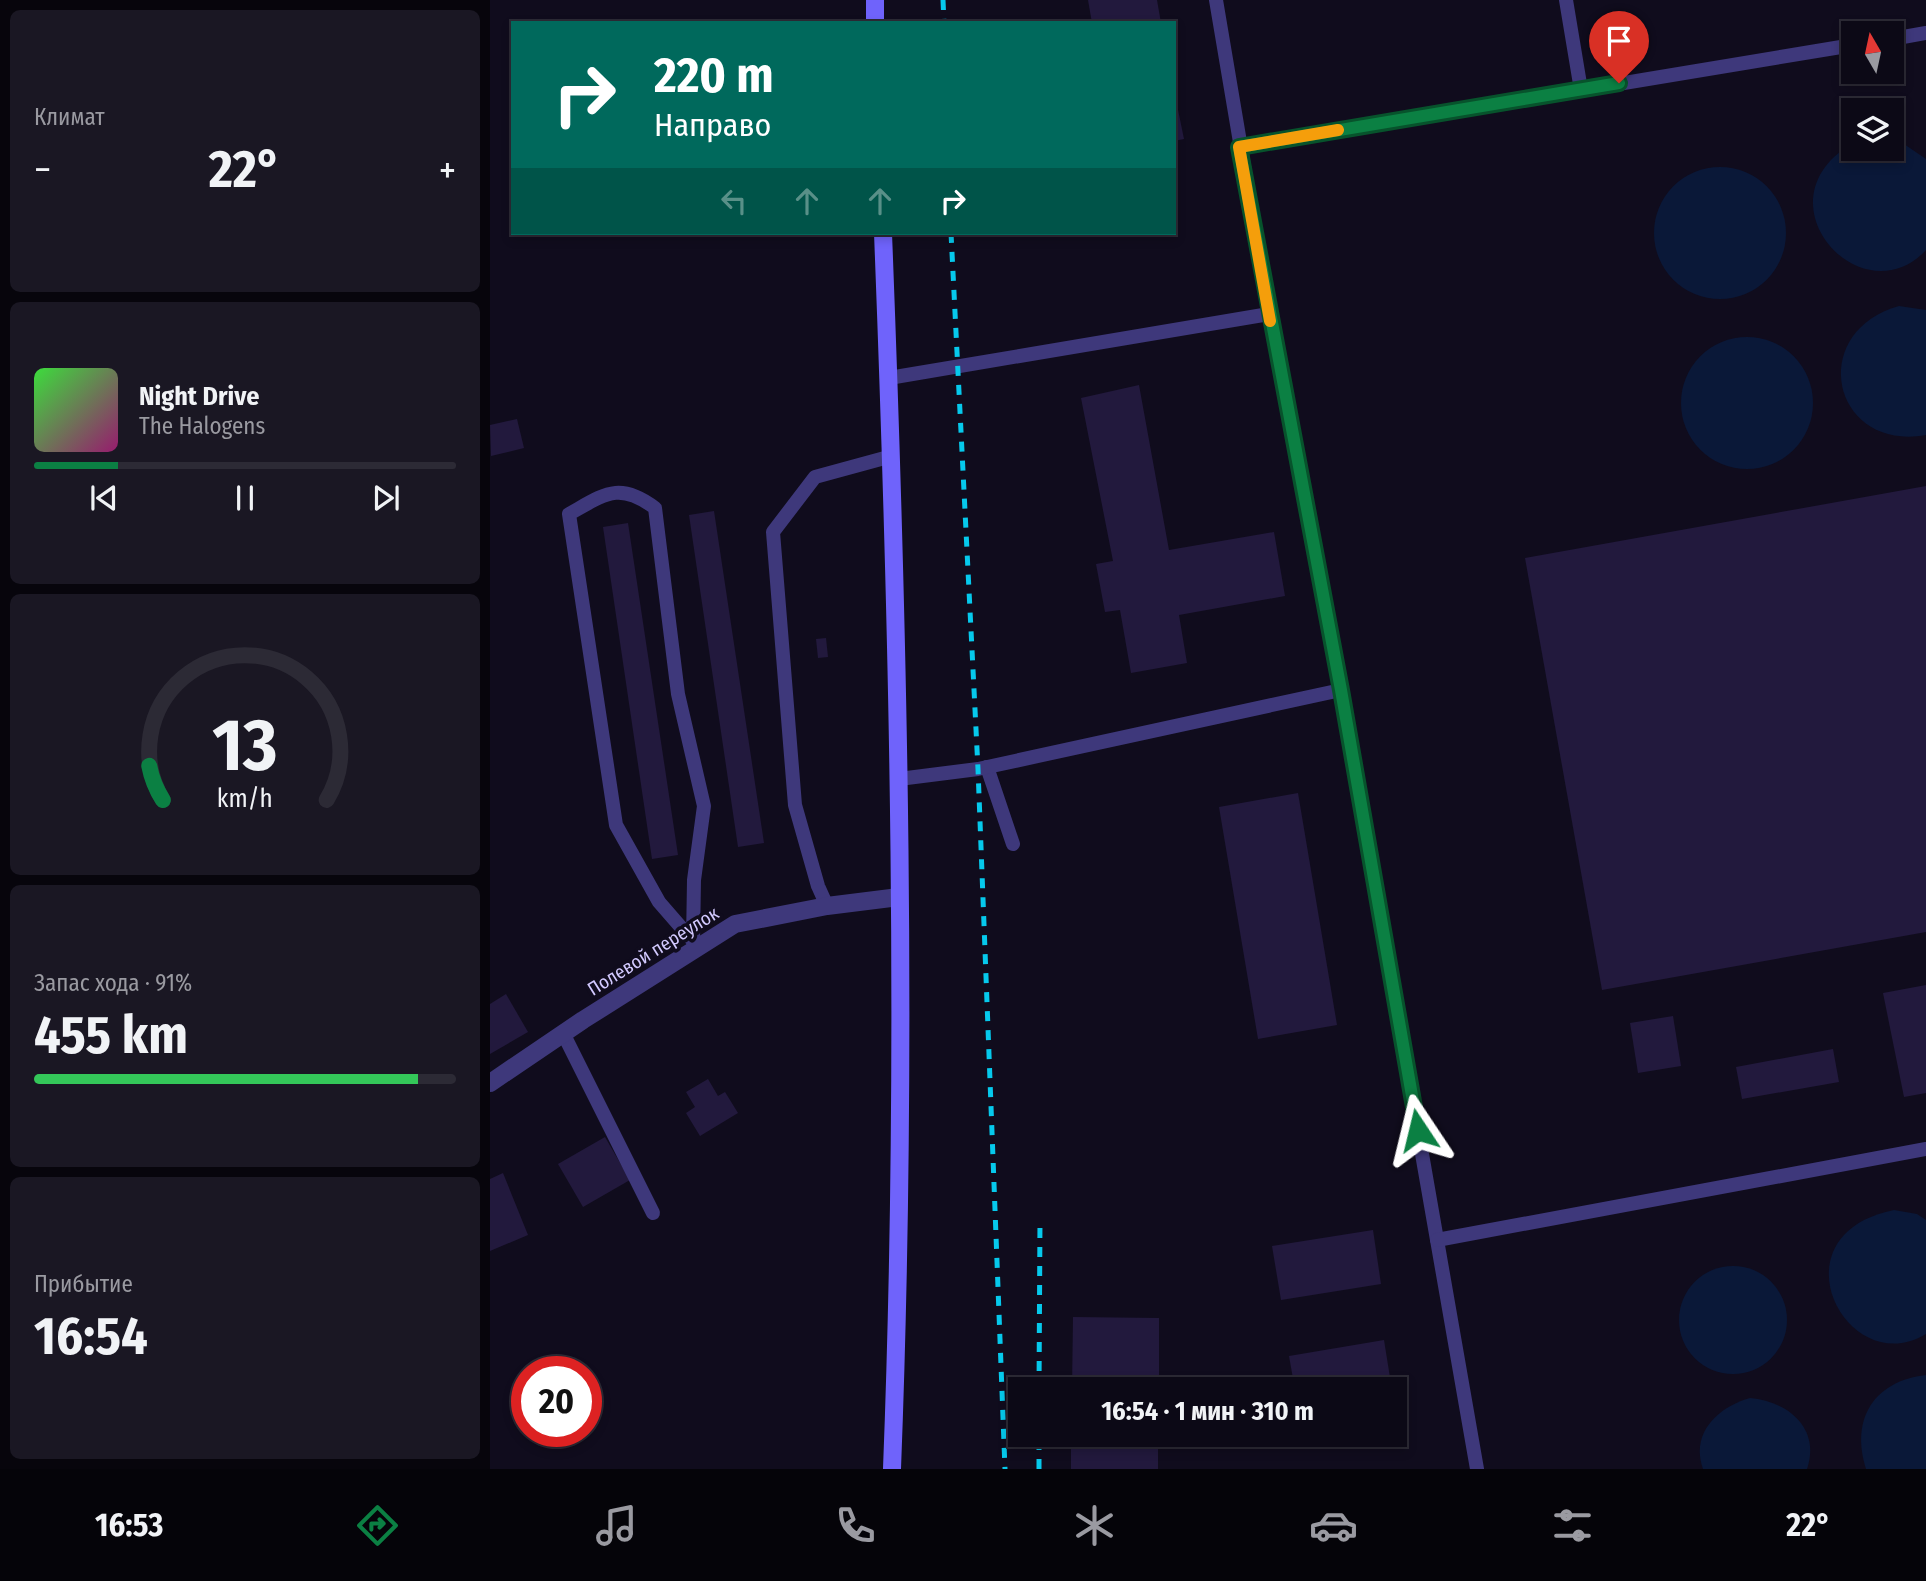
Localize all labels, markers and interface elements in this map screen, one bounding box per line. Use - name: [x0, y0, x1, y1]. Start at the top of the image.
- pin: [1589, 11, 1649, 83]
- north arrow: [1841, 21, 1904, 84]
- map controls: [1841, 21, 1904, 161]
- icon: arrive: [1600, 22, 1638, 60]
- text: 220 m: [654, 46, 774, 105]
- icon: right: [539, 49, 630, 140]
- button: layers: [1841, 98, 1904, 161]
- text: Климат: [34, 103, 105, 131]
- text: Направо: [654, 106, 771, 144]
- text: 22°: [209, 138, 281, 201]
- text: −: [34, 147, 51, 193]
- text: +: [439, 147, 456, 193]
- icon: left: [715, 182, 753, 220]
- icon: ahead: [788, 182, 826, 220]
- icon: ahead: [861, 182, 899, 220]
- icon: right: [934, 182, 972, 220]
- text: Night Drive: [139, 381, 259, 412]
- text: The Halogens: [139, 412, 265, 440]
- icon: previous: [85, 479, 123, 517]
- icon: pause: [226, 479, 264, 517]
- icon: next: [367, 479, 405, 517]
- text: 13: [212, 703, 278, 790]
- text: km/h: [217, 784, 273, 814]
- street label: Полевой переулок: [583, 901, 723, 1001]
- text: Запас хода · 91%: [34, 969, 192, 997]
- text: 455 km: [34, 1004, 188, 1067]
- position arrow: [1381, 1093, 1455, 1167]
- text: Прибытие: [34, 1270, 133, 1298]
- text: 16:54: [34, 1305, 148, 1368]
- speed limit sign: 20: [511, 1356, 602, 1447]
- text: 16:54 · 1 мин · 310 m: [1101, 1396, 1314, 1427]
- icon: directions: [353, 1501, 402, 1550]
- icon: music: [592, 1501, 641, 1550]
- icon: phone: [831, 1501, 880, 1550]
- icon: climate: [1070, 1501, 1119, 1550]
- icon: car: [1309, 1501, 1358, 1550]
- icon: filters: [1548, 1501, 1597, 1550]
- text: 16:53: [95, 1506, 163, 1544]
- text: 22°: [1786, 1506, 1831, 1544]

